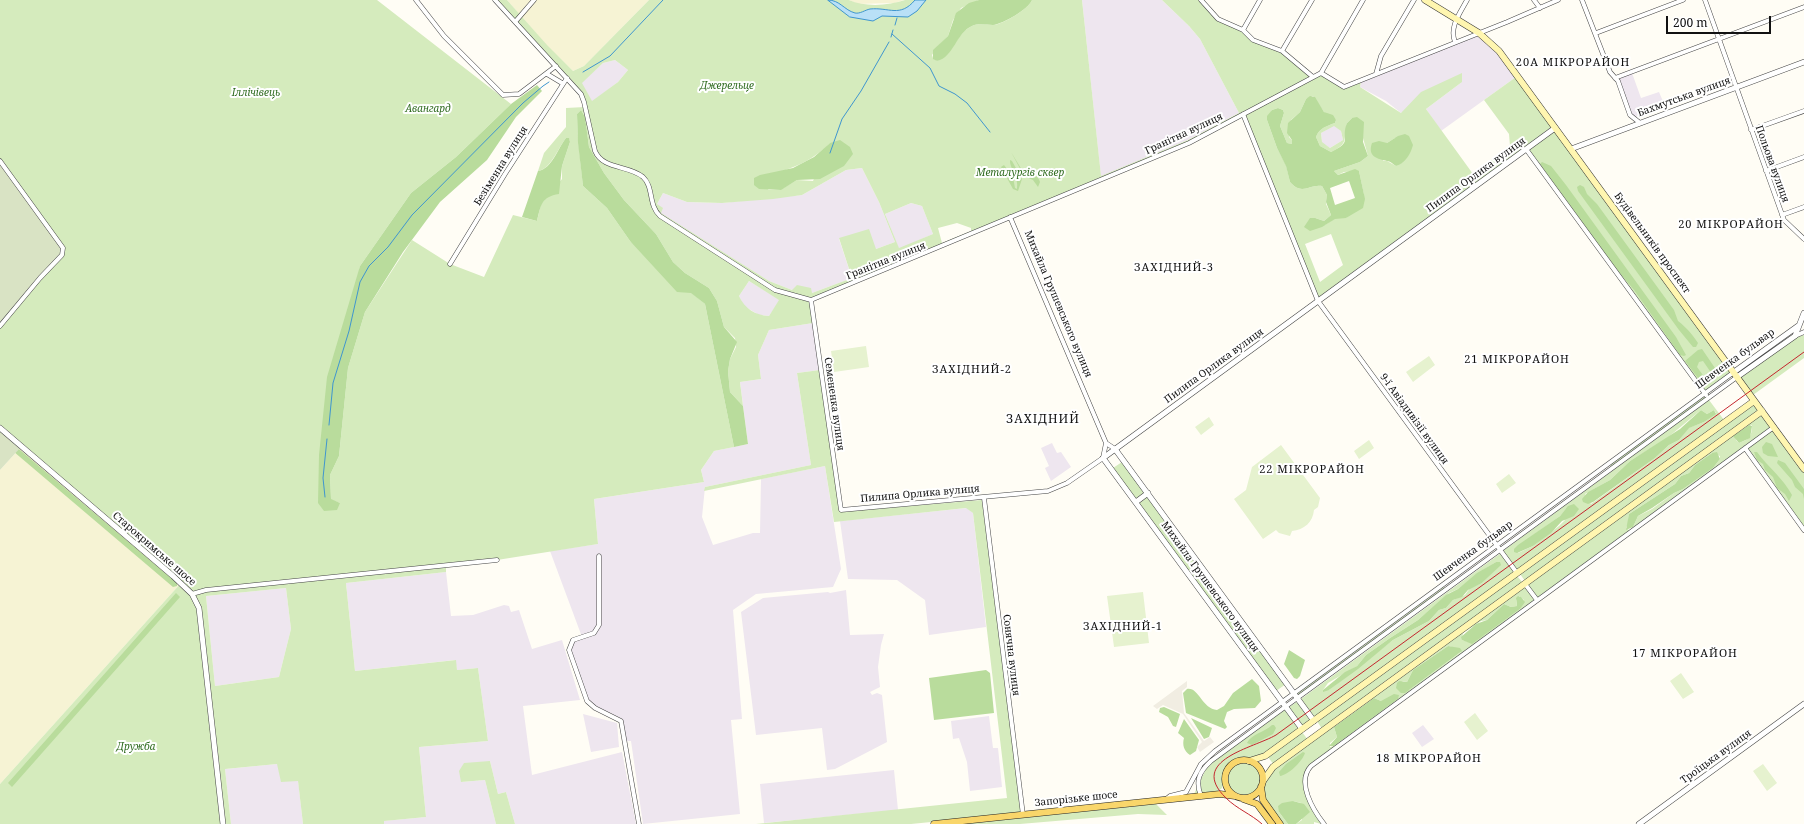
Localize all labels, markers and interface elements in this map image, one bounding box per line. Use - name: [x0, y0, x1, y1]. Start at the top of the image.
- scale bar: [1668, 8, 1773, 34]
- text: 200 m: [1673, 14, 1708, 31]
- district label: 20А МІКРОРАЙОН: [1516, 56, 1630, 70]
- street label: Бахмутська вулиця: [1636, 75, 1732, 119]
- park label: Джерельце: [700, 80, 754, 92]
- park label: Іллічівець: [232, 87, 280, 99]
- park label: Авангард: [405, 103, 451, 115]
- street label: Гранітна вулиця: [1143, 111, 1225, 157]
- street label: Безіменна вулиця: [472, 124, 530, 208]
- street label: Польова вулиця: [1752, 124, 1792, 204]
- street label: Пилипа Орлика вулиця: [1424, 135, 1528, 215]
- park label: Металургів сквер: [976, 167, 1064, 179]
- street label: Будівельників проспект: [1611, 190, 1693, 296]
- district label: 20 МІКРОРАЙОН: [1678, 218, 1784, 232]
- street label: Михайла Грушевського вулиця: [1022, 229, 1094, 379]
- street label: Гранітна вулиця: [845, 240, 927, 282]
- district label: ЗАХІДНИЙ-3: [1134, 261, 1214, 275]
- street label: Пилипа Орлика вулиця: [1162, 326, 1266, 406]
- street label: Шевченка бульвар: [1693, 326, 1777, 392]
- district label: 21 МІКРОРАЙОН: [1464, 353, 1570, 367]
- street label: Семененка вулиця: [821, 356, 847, 452]
- district label: ЗАХІДНИЙ-2: [932, 363, 1012, 377]
- street label: 9-ї Авіадивізії вулиця: [1377, 371, 1451, 467]
- district label: ЗАХІДНИЙ: [1006, 413, 1080, 427]
- district label: 22 МІКРОРАЙОН: [1259, 463, 1365, 477]
- street label: Пилипа Орлика вулиця: [860, 483, 980, 505]
- street label: Старокримське шосе: [110, 510, 198, 588]
- street label: Шевченка бульвар: [1431, 518, 1515, 584]
- street label: Михайла Грушевського вулиця: [1159, 519, 1261, 655]
- street label: Сонячна вулиця: [1000, 614, 1022, 696]
- district label: ЗАХІДНИЙ-1: [1083, 620, 1163, 634]
- district label: 17 МІКРОРАЙОН: [1632, 647, 1738, 661]
- street label: Троїцька вулиця: [1678, 727, 1754, 787]
- park label: Дружба: [117, 741, 155, 753]
- district label: 18 МІКРОРАЙОН: [1376, 752, 1482, 766]
- street label: Запорізьке шосе: [1034, 789, 1118, 809]

